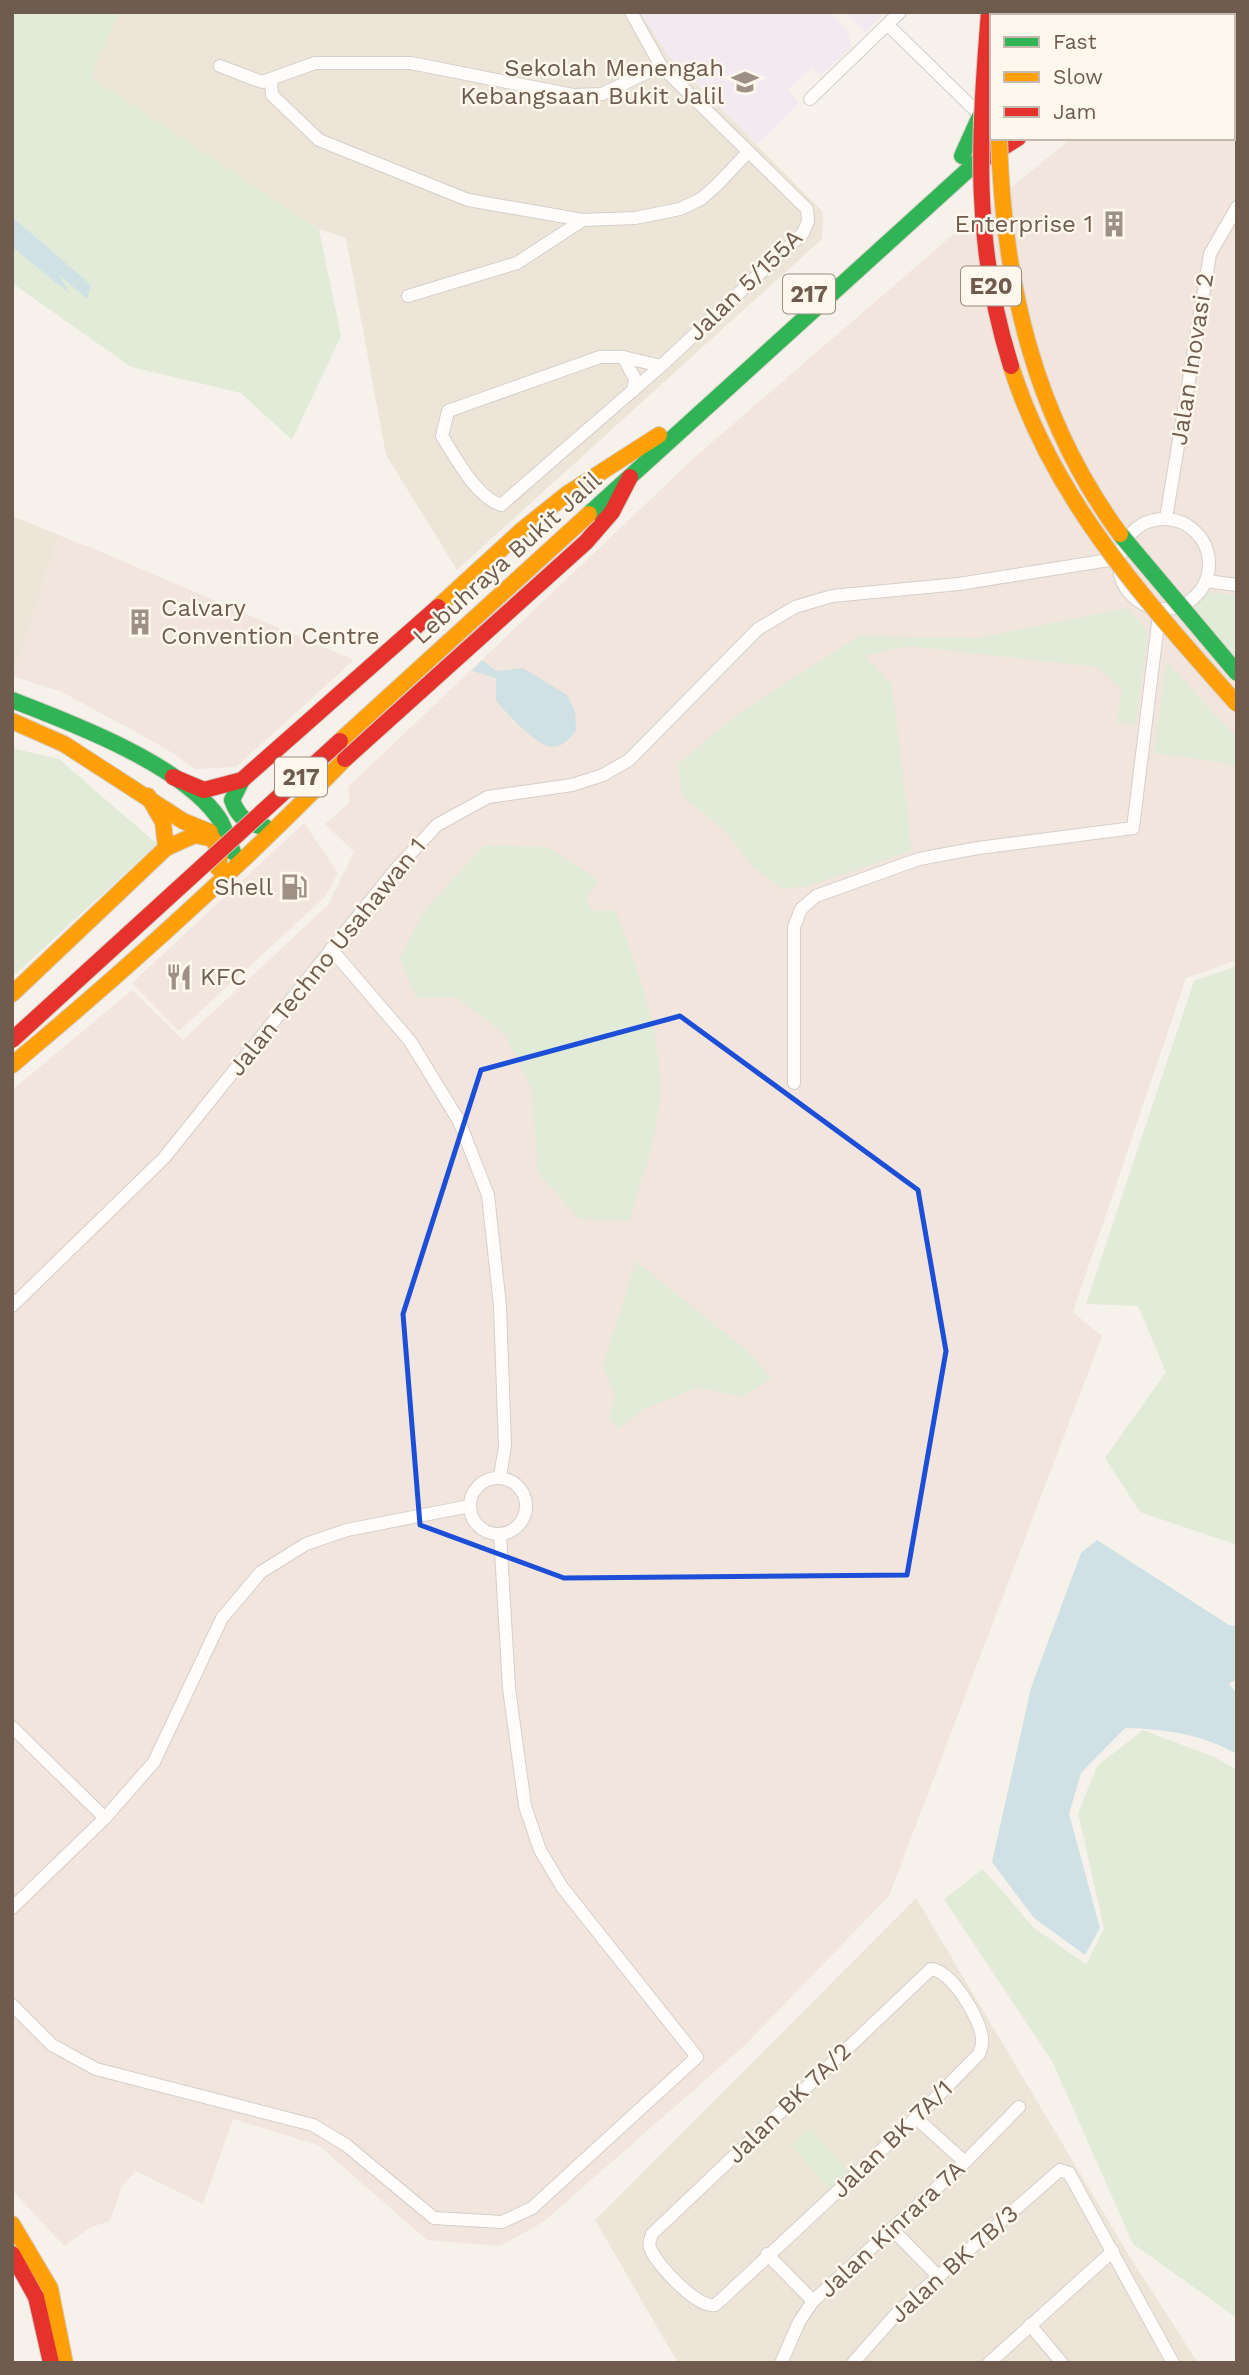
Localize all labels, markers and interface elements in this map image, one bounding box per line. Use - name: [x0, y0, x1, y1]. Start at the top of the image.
- legend: [990, 14, 1235, 140]
- text: Fast: [1053, 29, 1097, 54]
- place label: Sekolah Menengah Kebangsaan Bukit Jalil: [460, 54, 725, 110]
- text: Slow: [1053, 64, 1103, 89]
- school or university icon: Sekolah Menengah Kebangsaan Bukit Jalil: [730, 67, 760, 97]
- text: Jam: [1053, 99, 1096, 124]
- building icon: Enterprise 1: [1099, 209, 1129, 239]
- place label: Enterprise 1: [955, 210, 1093, 238]
- street label: Jalan 5/155A: [682, 223, 808, 347]
- road number: E20: [961, 266, 1021, 306]
- street label: Jalan Inovasi 2: [1165, 271, 1219, 447]
- road number: 217: [783, 274, 835, 314]
- street label: Lebuhraya Bukit Jalil: [407, 465, 608, 650]
- place label: Calvary Convention Centre: [161, 594, 380, 650]
- building icon: Calvary Convention Centre: [125, 607, 155, 637]
- road number: 217: [275, 758, 327, 796]
- street label: Jalan Techno Usahawan 1: [222, 832, 432, 1082]
- fuel station icon: Shell: [279, 872, 309, 902]
- place label: Shell: [214, 873, 274, 901]
- restaurant icon: KFC: [164, 962, 194, 992]
- place label: KFC: [200, 963, 247, 991]
- street label: Jalan BK 7A/2: [721, 2037, 857, 2169]
- street label: Jalan BK 7A/1: [826, 2074, 958, 2204]
- street label: Jalan Kinrara 7A: [814, 2154, 971, 2303]
- street label: Jalan BK 7B/3: [884, 2199, 1024, 2329]

